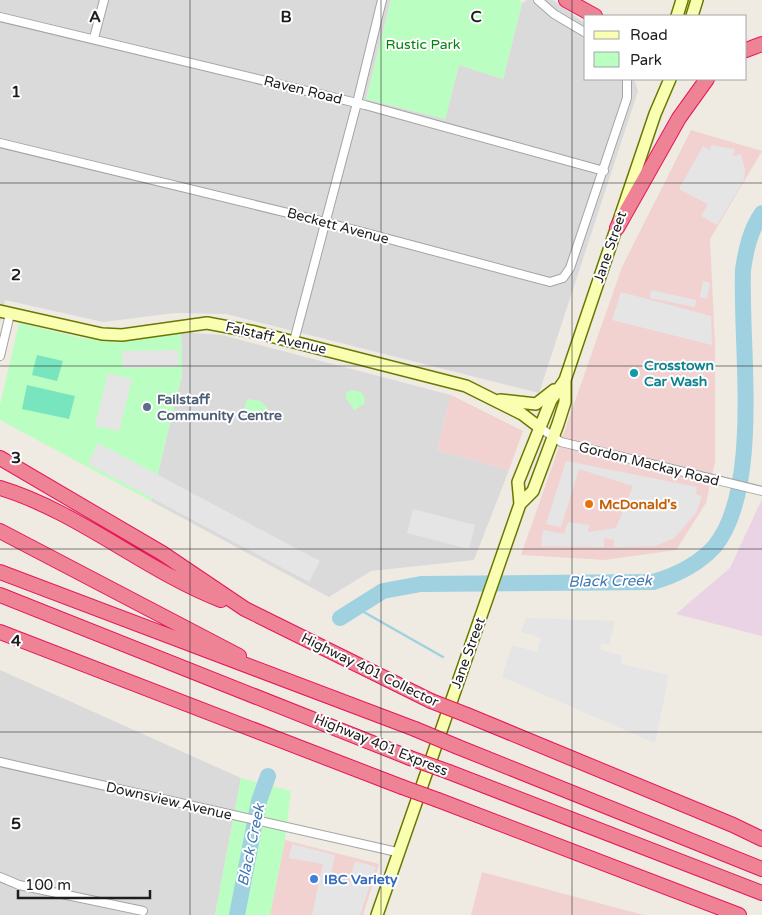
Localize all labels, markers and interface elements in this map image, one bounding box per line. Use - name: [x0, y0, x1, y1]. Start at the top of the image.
- text: A: [89, 7, 101, 27]
- text: B: [280, 7, 292, 27]
- text: C: [470, 7, 482, 27]
- legend: [584, 15, 747, 80]
- text: Road: [630, 26, 668, 44]
- park label: Rustic Park: [386, 36, 461, 53]
- text: Park: [630, 51, 662, 69]
- street label: Raven Road: [262, 72, 344, 108]
- text: 1: [11, 82, 21, 102]
- street label: Beckett Avenue: [285, 204, 391, 248]
- street label: Jane Street: [590, 208, 630, 285]
- text: 2: [11, 265, 21, 285]
- street label: Falstaff Avenue: [224, 318, 328, 358]
- place label: Crosstown Car Wash: [644, 357, 714, 390]
- marker: Crosstown Car Wash: [628, 367, 640, 379]
- place label: Failstaff Community Centre: [157, 391, 282, 424]
- marker: Failstaff Community Centre: [141, 401, 153, 413]
- street label: Gordon Mackay Road: [577, 438, 721, 490]
- text: 3: [11, 448, 21, 468]
- place label: McDonald's: [599, 496, 677, 513]
- marker: McDonald's: [583, 498, 595, 510]
- water label: Black Creek: [568, 571, 654, 591]
- street label: Jane Street: [447, 614, 489, 691]
- street label: Highway 401 Collector: [299, 629, 442, 711]
- text: 4: [11, 631, 21, 651]
- street label: Highway 401 Express: [312, 710, 451, 780]
- street label: Downsview Avenue: [104, 778, 234, 824]
- water label: Black Creek: [234, 801, 269, 888]
- text: 5: [11, 814, 21, 834]
- scale bar: [18, 868, 150, 900]
- place label: IBC Variety: [324, 871, 398, 888]
- marker: IBC Variety: [308, 873, 320, 885]
- text: 100 m: [25, 876, 71, 894]

